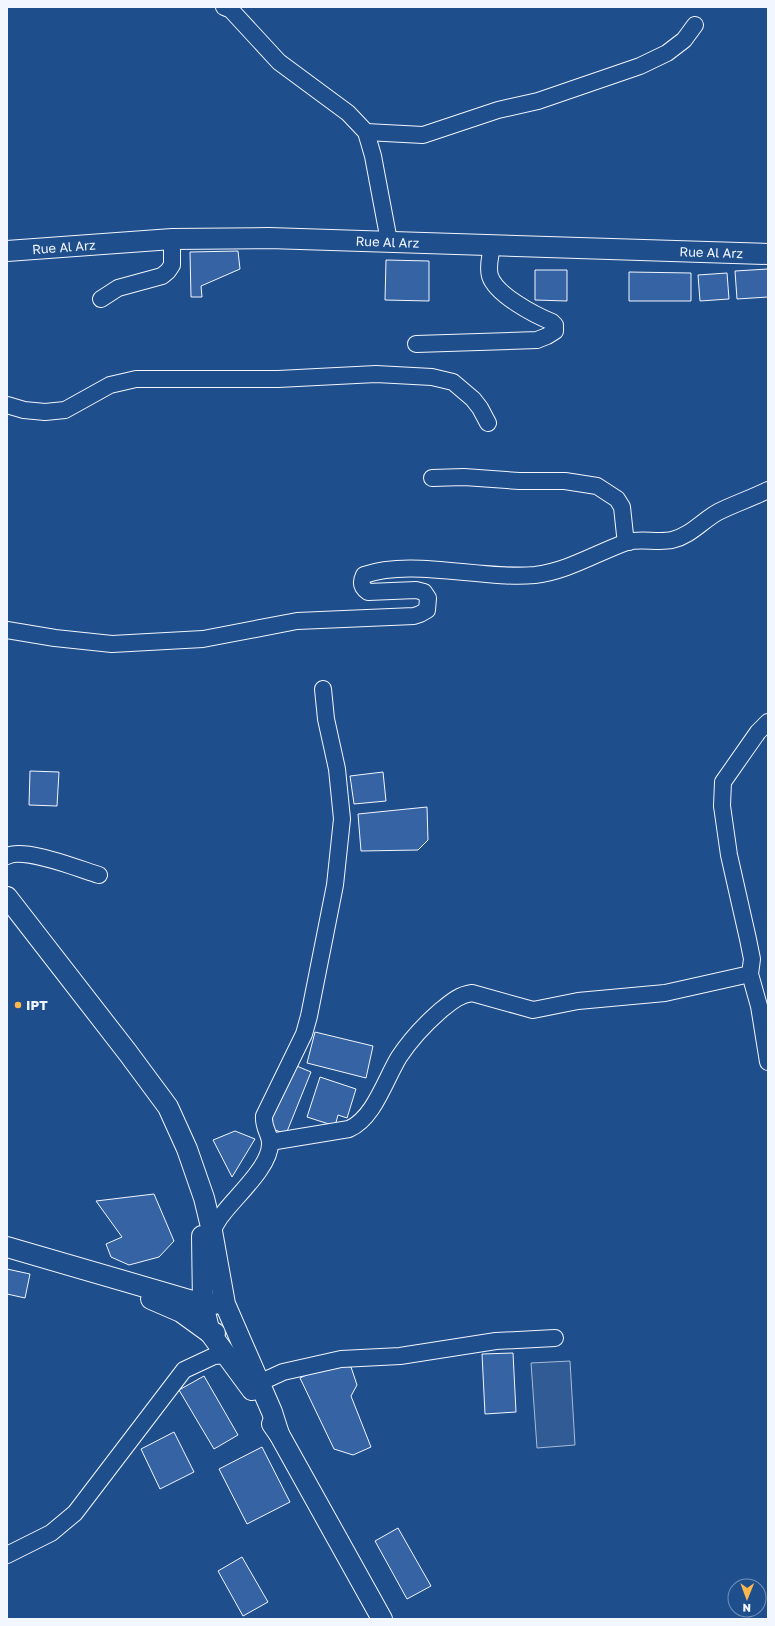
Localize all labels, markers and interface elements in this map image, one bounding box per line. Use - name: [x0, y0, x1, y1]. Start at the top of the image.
- street label: Rue Al Arz: [355, 233, 420, 251]
- street label: Rue Al Arz: [32, 237, 97, 257]
- street label: Rue Al Arz: [679, 243, 744, 261]
- place label: IPT: [26, 997, 48, 1013]
- marker: IPT: [13, 1000, 23, 1010]
- north arrow: [727, 1578, 767, 1618]
- text: N: [743, 1602, 751, 1615]

